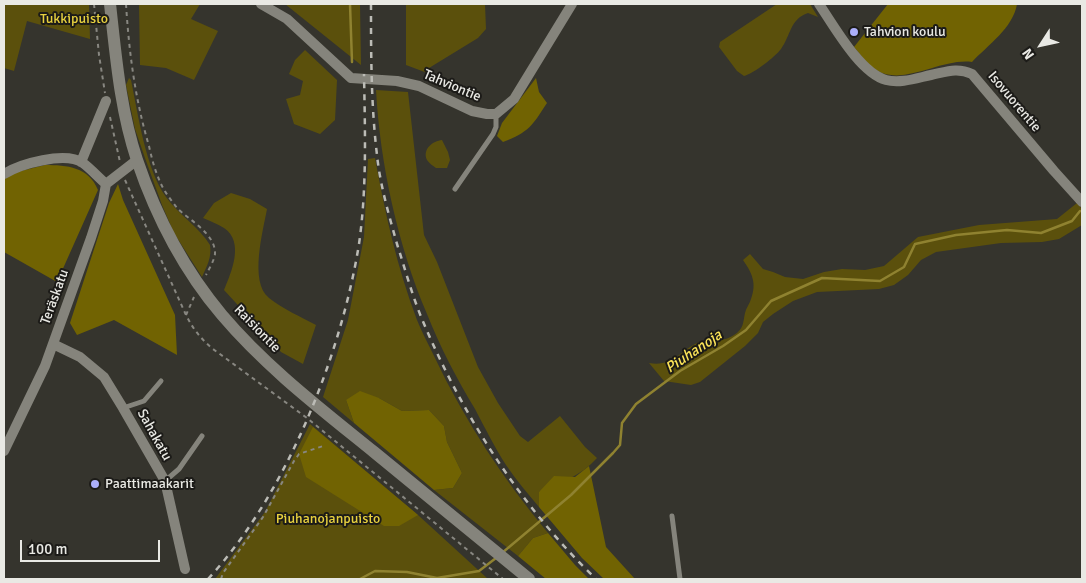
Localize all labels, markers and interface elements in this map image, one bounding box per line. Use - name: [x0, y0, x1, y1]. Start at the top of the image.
- park label: Tukkipuisto: [40, 11, 108, 27]
- north arrow: [1016, 20, 1066, 70]
- place label: Tahvion koulu: [864, 24, 946, 40]
- marker: Tahvion koulu: [848, 26, 860, 38]
- text: N: [1019, 45, 1038, 63]
- street label: Tahviontie: [421, 66, 483, 106]
- street label: Isovuorentie: [984, 68, 1044, 136]
- street label: Teräskatu: [37, 267, 73, 327]
- street label: Raisiontie: [230, 302, 284, 356]
- water label: Piuhanoja: [662, 327, 726, 377]
- street label: Sahakatu: [133, 406, 175, 464]
- place label: Paattimaakarit: [105, 476, 194, 492]
- marker: Paattimaakarit: [89, 478, 101, 490]
- park label: Piuhanojanpuisto: [276, 511, 380, 527]
- scale bar: [22, 530, 162, 562]
- text: 100 m: [28, 540, 68, 558]

